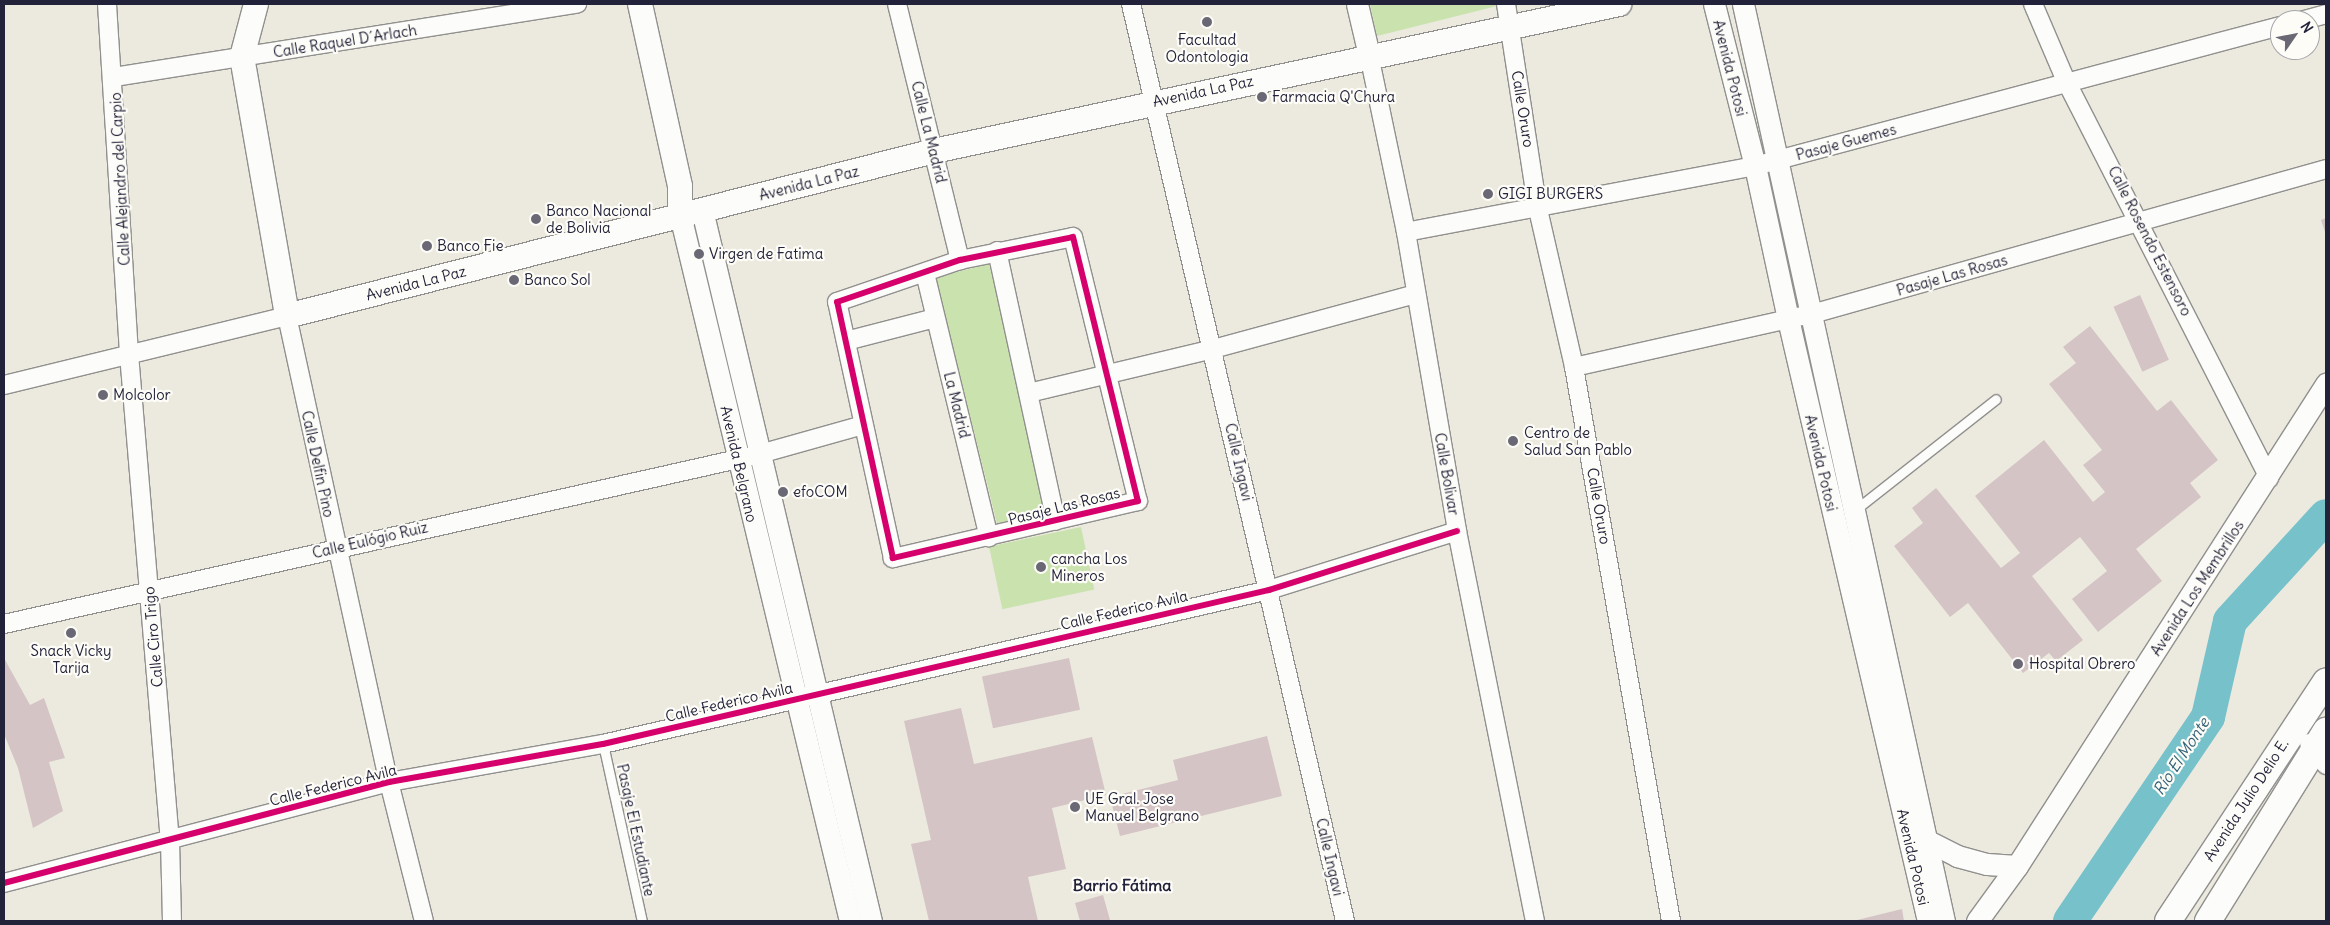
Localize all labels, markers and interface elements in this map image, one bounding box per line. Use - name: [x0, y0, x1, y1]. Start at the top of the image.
- north arrow: [2270, 10, 2320, 60]
- marker: Facultad Odontologia: [1201, 16, 1213, 28]
- street label: Avenida Potosi: [1709, 18, 1751, 118]
- text: N: [2297, 18, 2317, 36]
- street label: Calle Raquel D´Arlach: [272, 21, 418, 61]
- place label: Facultad Odontologia: [1166, 30, 1248, 65]
- street label: Calle Oruro: [1508, 69, 1538, 149]
- street label: Avenida La Paz: [1151, 72, 1255, 110]
- street label: Calle La Madrid: [908, 79, 950, 185]
- place label: Farmacia Q'Chura: [1272, 88, 1395, 106]
- marker: Farmacia Q'Chura: [1256, 91, 1268, 103]
- street label: Calle Alejandro del Carpio: [106, 92, 134, 266]
- street label: Pasaje Guemes: [1794, 120, 1898, 164]
- street label: Avenida La Paz: [757, 162, 861, 204]
- street label: Calle Rosendo Estensoro: [2104, 163, 2196, 319]
- place label: GIGI BURGERS: [1498, 185, 1603, 203]
- marker: GIGI BURGERS: [1482, 188, 1494, 200]
- place label: Banco Nacional de Bolivia: [546, 201, 651, 236]
- marker: Banco Nacional de Bolivia: [530, 213, 542, 225]
- place label: Banco Fie: [437, 237, 504, 255]
- marker: Banco Fie: [421, 240, 433, 252]
- place label: Virgen de Fatima: [709, 245, 823, 263]
- marker: Virgen de Fatima: [693, 248, 705, 260]
- street label: Pasaje Las Rosas: [1894, 251, 2010, 299]
- street label: Avenida La Paz: [364, 262, 468, 304]
- place label: Banco Sol: [524, 271, 591, 289]
- marker: Banco Sol: [508, 274, 520, 286]
- street label: La Madrid: [940, 370, 974, 440]
- place label: Molcolor: [113, 386, 171, 404]
- marker: Molcolor: [97, 389, 109, 401]
- street label: Avenida Belgrano: [717, 404, 761, 524]
- street label: Calle Delfin Pino: [298, 409, 338, 519]
- street label: Avenida Potosi: [1801, 413, 1841, 513]
- street label: Calle Ingavi: [1221, 421, 1257, 503]
- place label: Centro de Salud San Pablo: [1524, 423, 1632, 458]
- street label: Calle Bolivar: [1431, 431, 1463, 517]
- marker: Centro de Salud San Pablo: [1506, 434, 1520, 448]
- street label: Calle Oruro: [1583, 466, 1615, 546]
- place label: efoCOM: [793, 483, 848, 501]
- street label: Pasaje Las Rosas: [1006, 483, 1122, 529]
- marker: efoCOM: [777, 486, 789, 498]
- street label: Avenida Los Membrillos: [2146, 517, 2248, 659]
- street label: Calle Eulógio Ruiz: [310, 518, 430, 562]
- place label: cancha Los Mineros: [1051, 549, 1127, 584]
- marker: cancha Los Mineros: [1035, 561, 1047, 573]
- street label: Calle Ciro Trigo: [140, 586, 166, 688]
- street label: Calle Federico Avila: [1058, 587, 1190, 633]
- marker: Snack Vicky Tarija: [65, 627, 77, 639]
- place label: Snack Vicky Tarija: [31, 641, 111, 676]
- place label: Hospital Obrero: [2029, 655, 2136, 673]
- marker: Hospital Obrero: [2011, 657, 2025, 671]
- street label: Calle Federico Avila: [663, 679, 795, 725]
- water label: Río El Monte: [2149, 714, 2213, 798]
- street label: Avenida Julio Delio E.: [2200, 735, 2292, 865]
- street label: Calle Federico Avila: [268, 761, 398, 809]
- street label: Pasaje El Estudiante: [613, 762, 659, 898]
- place label: UE Gral. Jose Manuel Belgrano: [1085, 789, 1199, 824]
- marker: UE Gral. Jose Manuel Belgrano: [1069, 801, 1081, 813]
- street label: Avenida Potosi: [1893, 807, 1933, 907]
- street label: Calle Ingavi: [1312, 816, 1348, 898]
- district label: Barrio Fátima: [1073, 875, 1171, 895]

